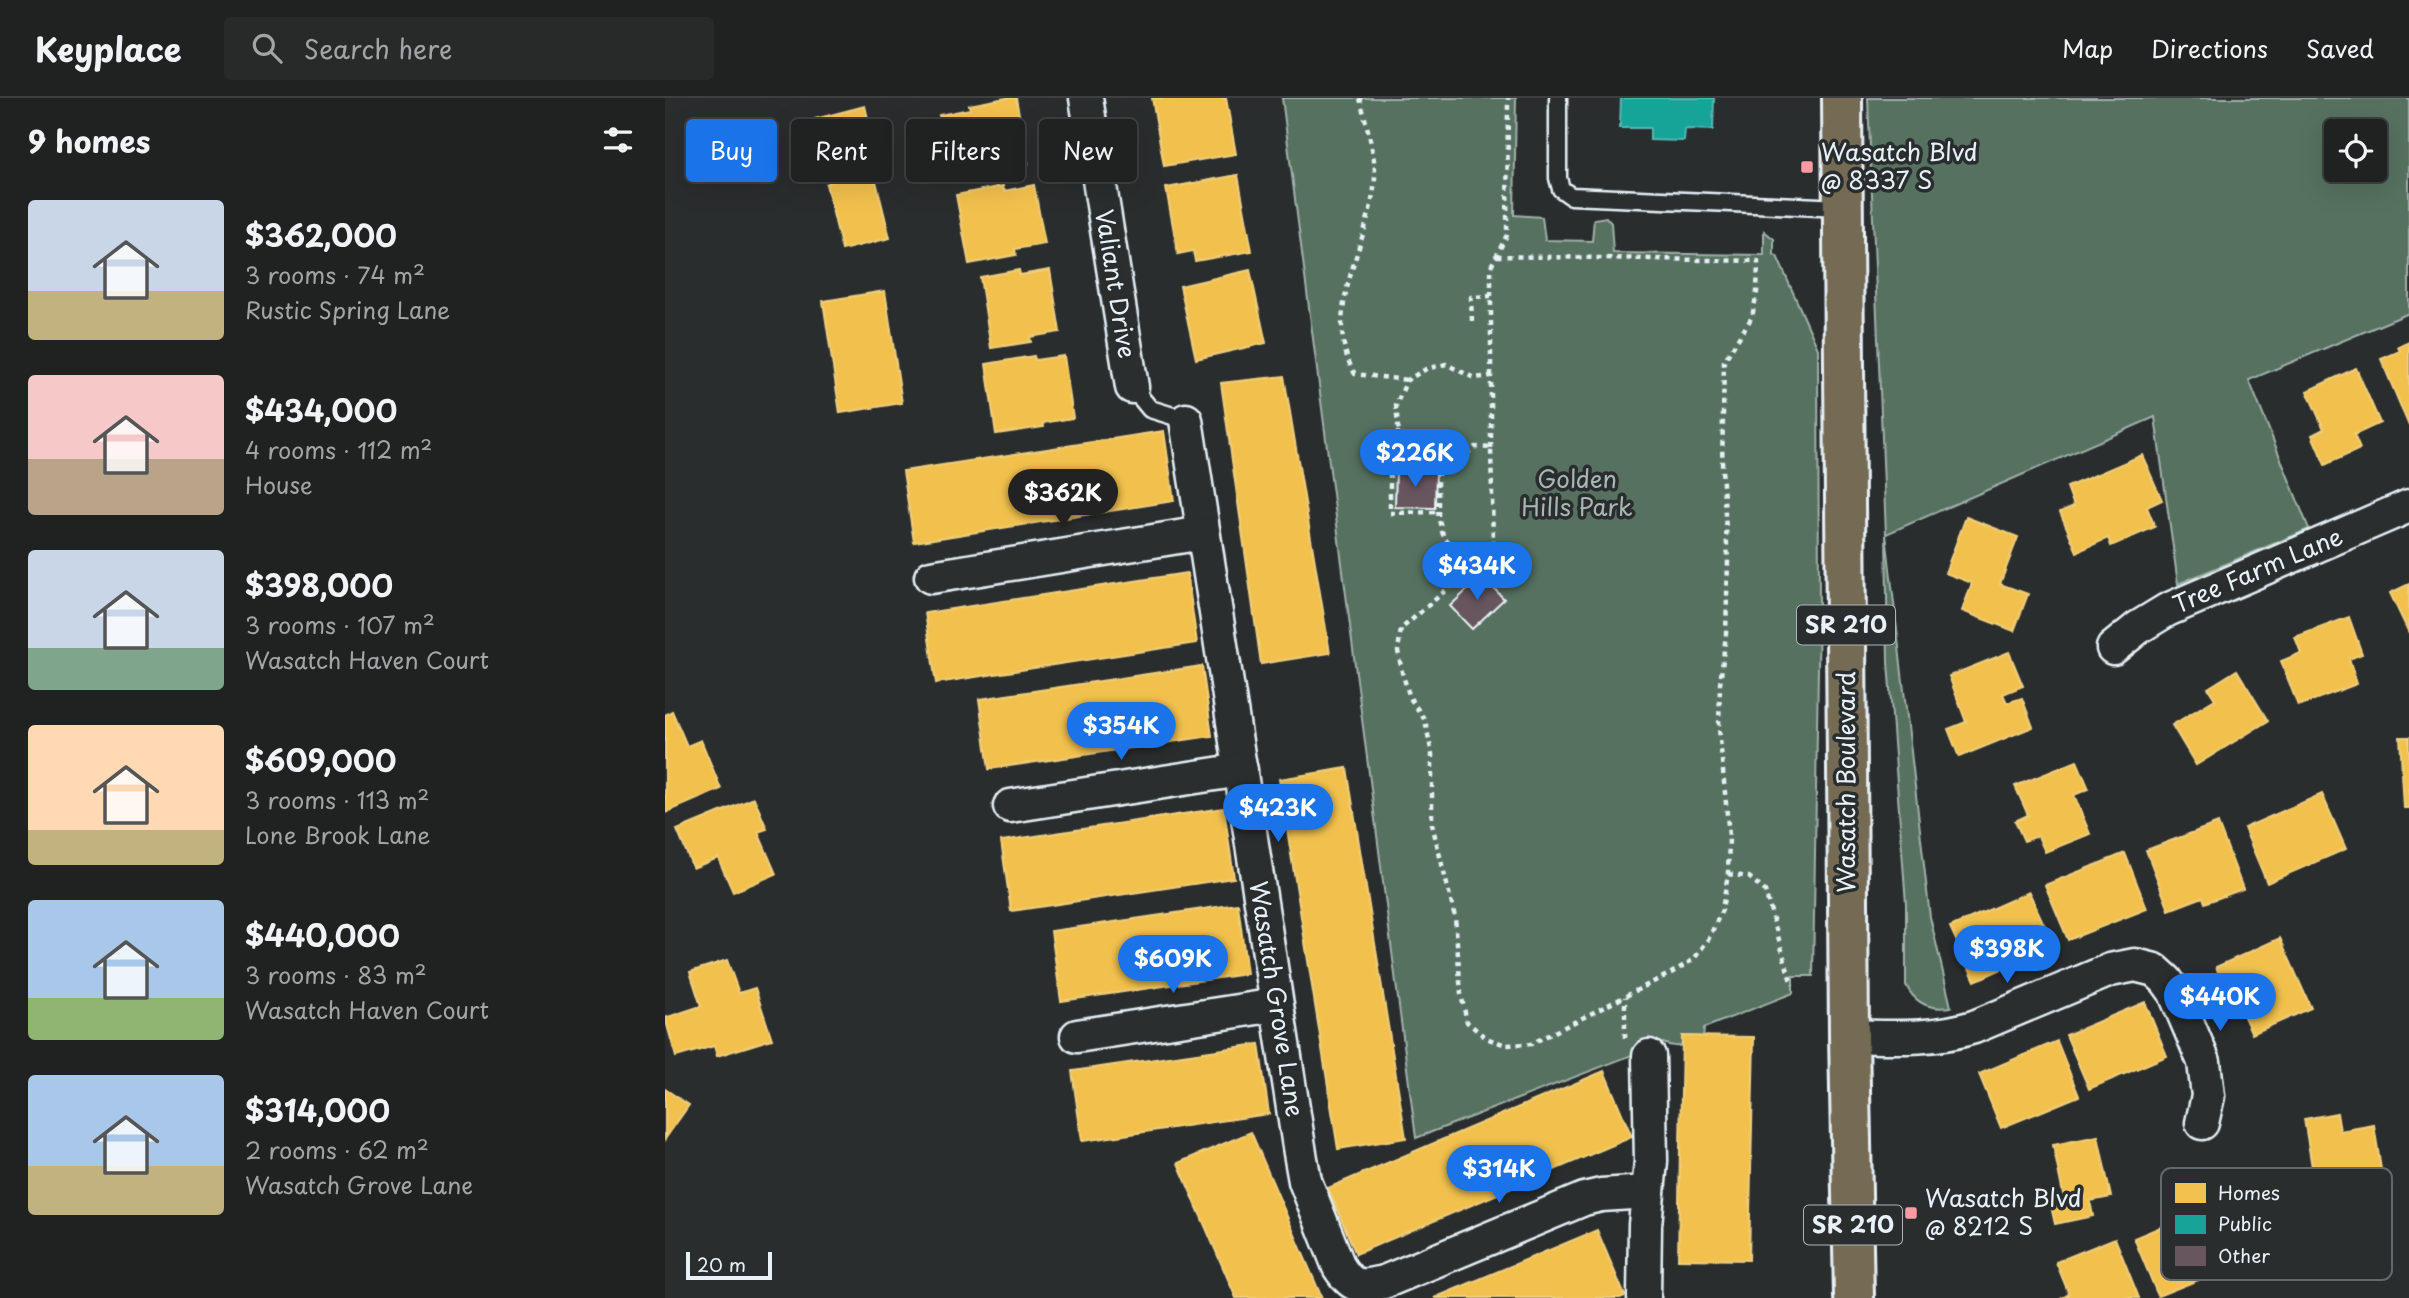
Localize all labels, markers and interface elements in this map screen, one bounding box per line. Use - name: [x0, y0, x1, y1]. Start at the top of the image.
- search box: [224, 17, 714, 80]
- text: Keyplace: [35, 23, 182, 73]
- icon: search: [248, 29, 286, 67]
- text: Search here: [304, 29, 452, 68]
- text: Map: [2062, 30, 2113, 66]
- text: Directions: [2151, 30, 2268, 66]
- text: Saved: [2306, 30, 2374, 66]
- text: 9 homes: [28, 118, 150, 163]
- chip: Buy: [686, 119, 777, 182]
- chip: Rent: [791, 119, 892, 182]
- chip: Filters: [906, 119, 1025, 182]
- chip: New: [1039, 119, 1137, 182]
- map controls: [2324, 119, 2387, 182]
- button: locate: [2324, 119, 2387, 182]
- icon: filters: [599, 121, 637, 159]
- place label: Wasatch Blvd @ 8337 S: [1821, 133, 1978, 197]
- marker: Wasatch Blvd @ 8337 S: [1799, 159, 1815, 175]
- street label: Valiant Drive: [1087, 207, 1146, 361]
- text: $362,000: [245, 212, 397, 257]
- icon: home: [84, 228, 168, 312]
- text: 3 rooms · 74 m²: [245, 257, 425, 292]
- text: Rustic Spring Lane: [245, 292, 450, 327]
- text: $434,000: [245, 387, 397, 432]
- icon: home: [84, 403, 168, 487]
- pin: $226K: [1366, 430, 1464, 489]
- text: 4 rooms · 112 m²: [245, 432, 432, 467]
- text: $226K: [1376, 434, 1454, 469]
- park label: Golden Hills Park: [1521, 460, 1633, 524]
- text: House: [245, 467, 312, 502]
- pin: $362K: [1014, 470, 1112, 529]
- text: $362K: [1024, 474, 1102, 509]
- street label: Tree Farm Lane: [2167, 517, 2348, 621]
- pin: $434K: [1428, 542, 1526, 602]
- text: $434K: [1438, 547, 1516, 582]
- text: $398,000: [245, 562, 393, 607]
- icon: home: [84, 578, 168, 662]
- road number: SR 210: [1797, 606, 1895, 645]
- text: 3 rooms · 107 m²: [245, 607, 435, 642]
- text: Wasatch Haven Court: [245, 642, 489, 677]
- street label: Wasatch Boulevard: [1827, 671, 1863, 893]
- pin: $354K: [1072, 702, 1170, 762]
- text: $354K: [1083, 707, 1159, 742]
- text: $609,000: [245, 737, 397, 782]
- icon: home: [84, 753, 168, 837]
- text: 3 rooms · 113 m²: [245, 782, 429, 817]
- pin: $423K: [1229, 784, 1327, 844]
- text: $423K: [1239, 789, 1317, 824]
- text: Lone Brook Lane: [245, 817, 430, 852]
- street label: Wasatch Grove Lane: [1242, 878, 1314, 1119]
- text: $440,000: [245, 912, 400, 957]
- pin: $398K: [1958, 926, 2056, 985]
- icon: home: [84, 928, 168, 1012]
- text: $398K: [1970, 930, 2044, 965]
- pin: $609K: [1124, 936, 1222, 995]
- text: $609K: [1134, 940, 1212, 975]
- text: 3 rooms · 83 m²: [245, 957, 427, 992]
- pin: $440K: [2171, 974, 2269, 1033]
- text: $440K: [2180, 978, 2260, 1013]
- text: Wasatch Haven Court: [245, 992, 489, 1027]
- text: $314,000: [245, 1087, 390, 1132]
- icon: home: [84, 1103, 168, 1187]
- text: 2 rooms · 62 m²: [245, 1132, 429, 1167]
- pin: $314K: [1450, 1146, 1548, 1205]
- text: $314K: [1462, 1150, 1536, 1185]
- text: Wasatch Grove Lane: [245, 1167, 473, 1202]
- legend: [2161, 1168, 2392, 1280]
- text: Homes: [2218, 1178, 2280, 1206]
- place label: Wasatch Blvd @ 8212 S: [1925, 1179, 2082, 1243]
- marker: Wasatch Blvd @ 8212 S: [1903, 1205, 1919, 1221]
- road number: SR 210: [1804, 1206, 1902, 1244]
- text: Public: [2218, 1209, 2272, 1237]
- text: Other: [2218, 1241, 2270, 1269]
- scale bar: [686, 1249, 772, 1281]
- text: 20 m: [697, 1250, 746, 1278]

